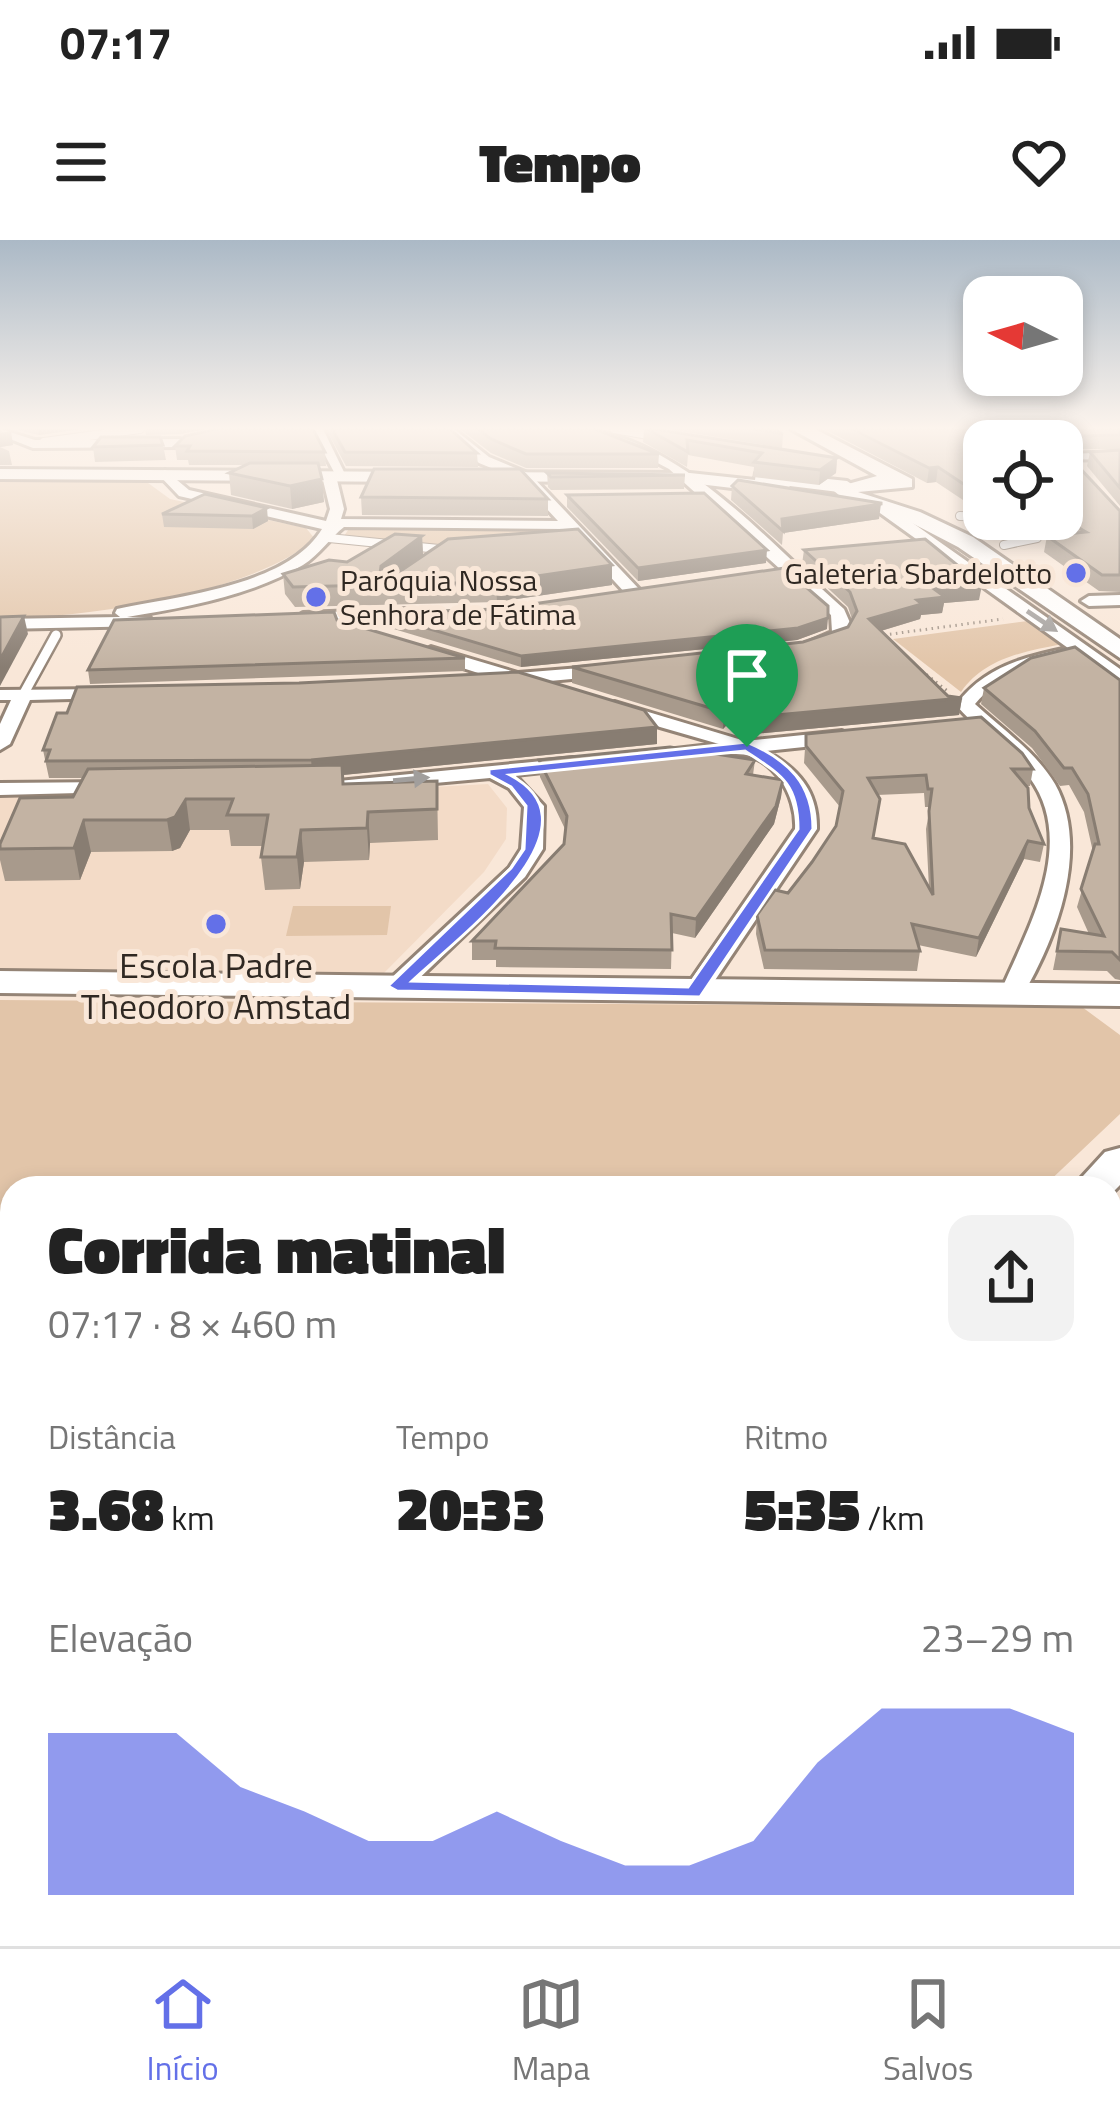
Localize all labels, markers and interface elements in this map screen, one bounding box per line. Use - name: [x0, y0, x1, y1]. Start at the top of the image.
- text: 07:17: [60, 8, 172, 76]
- text: Tempo: [479, 121, 641, 203]
- icon: menu: [48, 129, 114, 195]
- icon: heart: [1006, 129, 1072, 195]
- north arrow: [963, 276, 1083, 396]
- map controls: [963, 276, 1083, 540]
- button: locate: [963, 420, 1083, 540]
- place label: Galeteria Sbardelotto: [785, 550, 1052, 596]
- place label: Paróquia Nossa Senhora de Fátima: [340, 557, 576, 637]
- marker: Galeteria Sbardelotto: [1063, 560, 1089, 586]
- marker: Paróquia Nossa Senhora de Fátima: [303, 584, 329, 610]
- one-way arrow: [1026, 609, 1058, 632]
- pin: [696, 624, 798, 747]
- icon: arrive: [714, 642, 780, 708]
- one-way arrow: [393, 769, 430, 788]
- marker: Escola Padre Theodoro Amstad: [203, 911, 229, 937]
- place label: Escola Padre Theodoro Amstad: [81, 937, 351, 1033]
- text: Corrida matinal: [48, 1198, 506, 1299]
- button: share: [948, 1215, 1074, 1341]
- text: 07:17 · 8 × 460 m: [48, 1294, 337, 1353]
- text: Distância: [48, 1412, 176, 1462]
- text: Tempo: [396, 1412, 489, 1462]
- text: Ritmo: [744, 1412, 828, 1462]
- text: 3.68: [48, 1462, 164, 1553]
- text: 20:33: [396, 1462, 545, 1553]
- text: 5:35: [744, 1462, 860, 1553]
- text: km: [164, 1493, 215, 1543]
- text: /km: [860, 1493, 925, 1543]
- text: Elevação: [48, 1608, 193, 1667]
- text: 23–29 m: [921, 1608, 1074, 1667]
- tab: Início: [147, 1971, 219, 2093]
- tab: Mapa: [512, 1971, 590, 2093]
- tab: Salvos: [883, 1971, 973, 2093]

